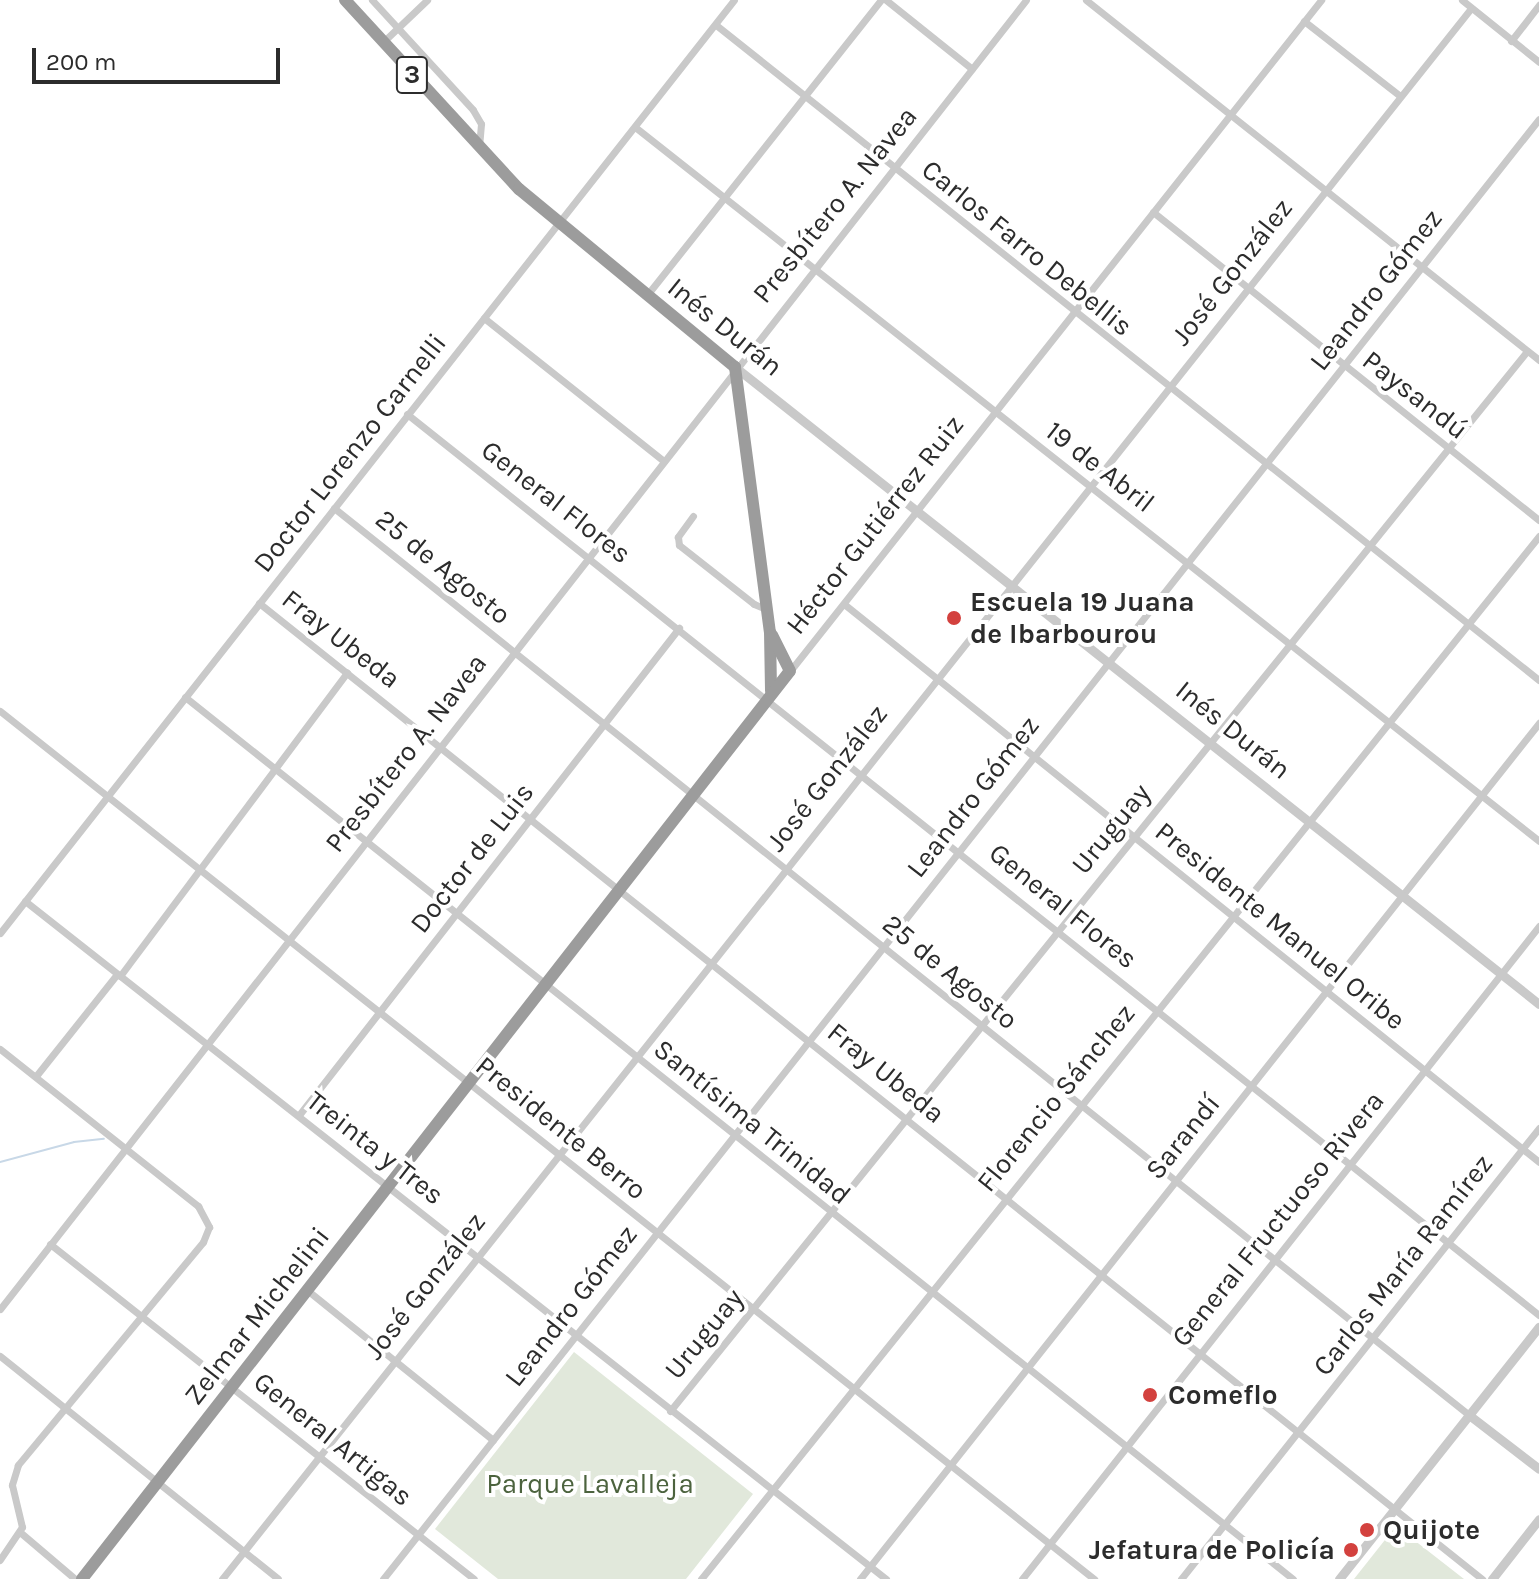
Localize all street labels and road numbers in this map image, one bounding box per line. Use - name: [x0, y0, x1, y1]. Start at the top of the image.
- road number: 3: [394, 53, 430, 97]
- street label: Presbítero A. Navea: [746, 100, 924, 310]
- street label: Carlos Farro Debellis: [915, 153, 1139, 343]
- street label: José González: [1164, 192, 1300, 352]
- street label: Leandro Gómez: [1303, 203, 1449, 377]
- street label: Inés Durán: [661, 270, 789, 384]
- street label: Doctor Lorenzo Carnelli: [246, 327, 454, 579]
- street label: Paysandú: [1356, 343, 1474, 447]
- street label: Héctor Gutiérrez Ruiz: [779, 409, 971, 641]
- street label: 19 de Abril: [1039, 414, 1161, 520]
- street label: General Flores: [474, 433, 638, 571]
- street label: 25 de Agosto: [369, 502, 517, 632]
- street label: Fray Ubeda: [275, 582, 407, 696]
- street label: Presbítero A. Navea: [318, 647, 494, 859]
- street label: Inés Durán: [1169, 673, 1297, 787]
- street label: José González: [759, 698, 895, 858]
- street label: Leandro Gómez: [900, 710, 1046, 884]
- street label: Doctor de Luis: [403, 776, 541, 940]
- street label: Uruguay: [1064, 777, 1158, 881]
- street label: Presidente Manuel Oribe: [1148, 815, 1412, 1037]
- street label: General Flores: [982, 836, 1144, 976]
- street label: 25 de Agosto: [876, 907, 1024, 1037]
- street label: Florencio Sánchez: [970, 997, 1142, 1199]
- street label: Fray Ubeda: [821, 1016, 951, 1130]
- street label: Santísima Trinidad: [647, 1032, 857, 1212]
- street label: Presidente Berro: [469, 1049, 653, 1207]
- street label: Treinta y Tres: [300, 1084, 450, 1212]
- street label: General Fructuoso Rivera: [1165, 1085, 1391, 1353]
- street label: Sarandí: [1139, 1088, 1227, 1186]
- street label: Carlos María Ramírez: [1306, 1148, 1500, 1382]
- street label: José González: [357, 1206, 493, 1366]
- street label: Leandro Gómez: [498, 1219, 644, 1393]
- street label: Zelmar Michelini: [177, 1220, 337, 1412]
- street label: Uruguay: [657, 1282, 751, 1386]
- street label: General Artigas: [247, 1365, 419, 1513]

